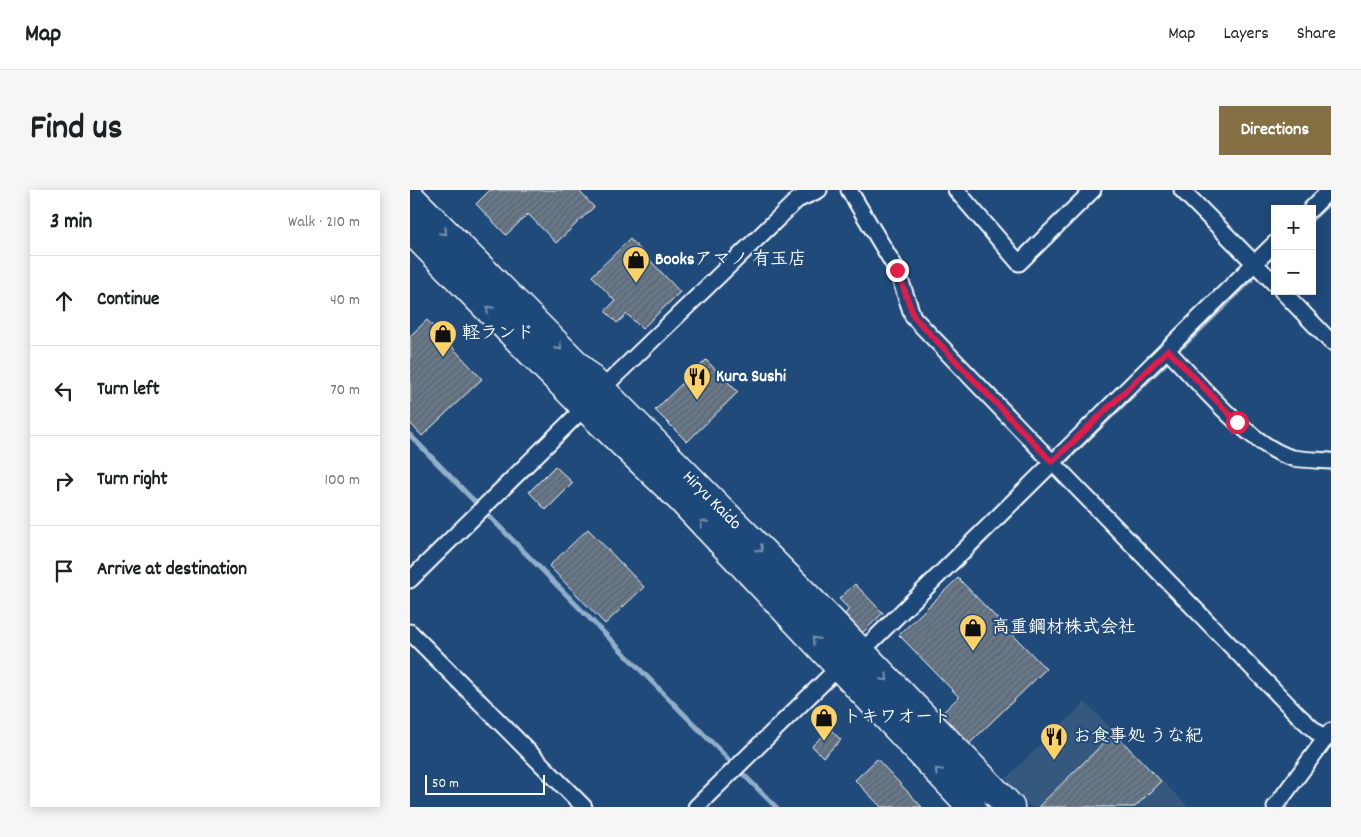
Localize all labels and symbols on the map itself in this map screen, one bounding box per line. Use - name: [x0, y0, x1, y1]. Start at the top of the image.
- one-way arrow: [438, 226, 447, 235]
- shop icon: Booksアマノ 有玉店: [621, 245, 651, 284]
- place label: Booksアマノ 有玉店: [655, 248, 806, 273]
- route end: [886, 259, 909, 282]
- one-way arrow: [486, 306, 495, 315]
- shop icon: 軽ランド: [428, 319, 458, 358]
- place label: 軽ランド: [462, 322, 534, 347]
- one-way arrow: [553, 342, 562, 351]
- restaurant icon: Kura Sushi: [682, 362, 712, 401]
- place label: Kura Sushi: [716, 365, 787, 390]
- route start: [1226, 411, 1249, 434]
- street label: Hiryu Kaido: [676, 465, 747, 536]
- one-way arrow: [700, 519, 709, 528]
- one-way arrow: [754, 543, 763, 552]
- shop icon: 高重鋼材株式会社: [958, 613, 988, 652]
- place label: 高重鋼材株式会社: [992, 616, 1136, 641]
- one-way arrow: [812, 637, 821, 646]
- one-way arrow: [879, 673, 888, 682]
- shop icon: トキワオート: [809, 703, 839, 742]
- place label: トキワオート: [843, 706, 951, 731]
- restaurant icon: お食事処 うな紀: [1039, 722, 1069, 761]
- place label: お食事処 うな紀: [1073, 725, 1203, 750]
- one-way arrow: [935, 768, 944, 777]
- scale bar: [425, 772, 545, 795]

